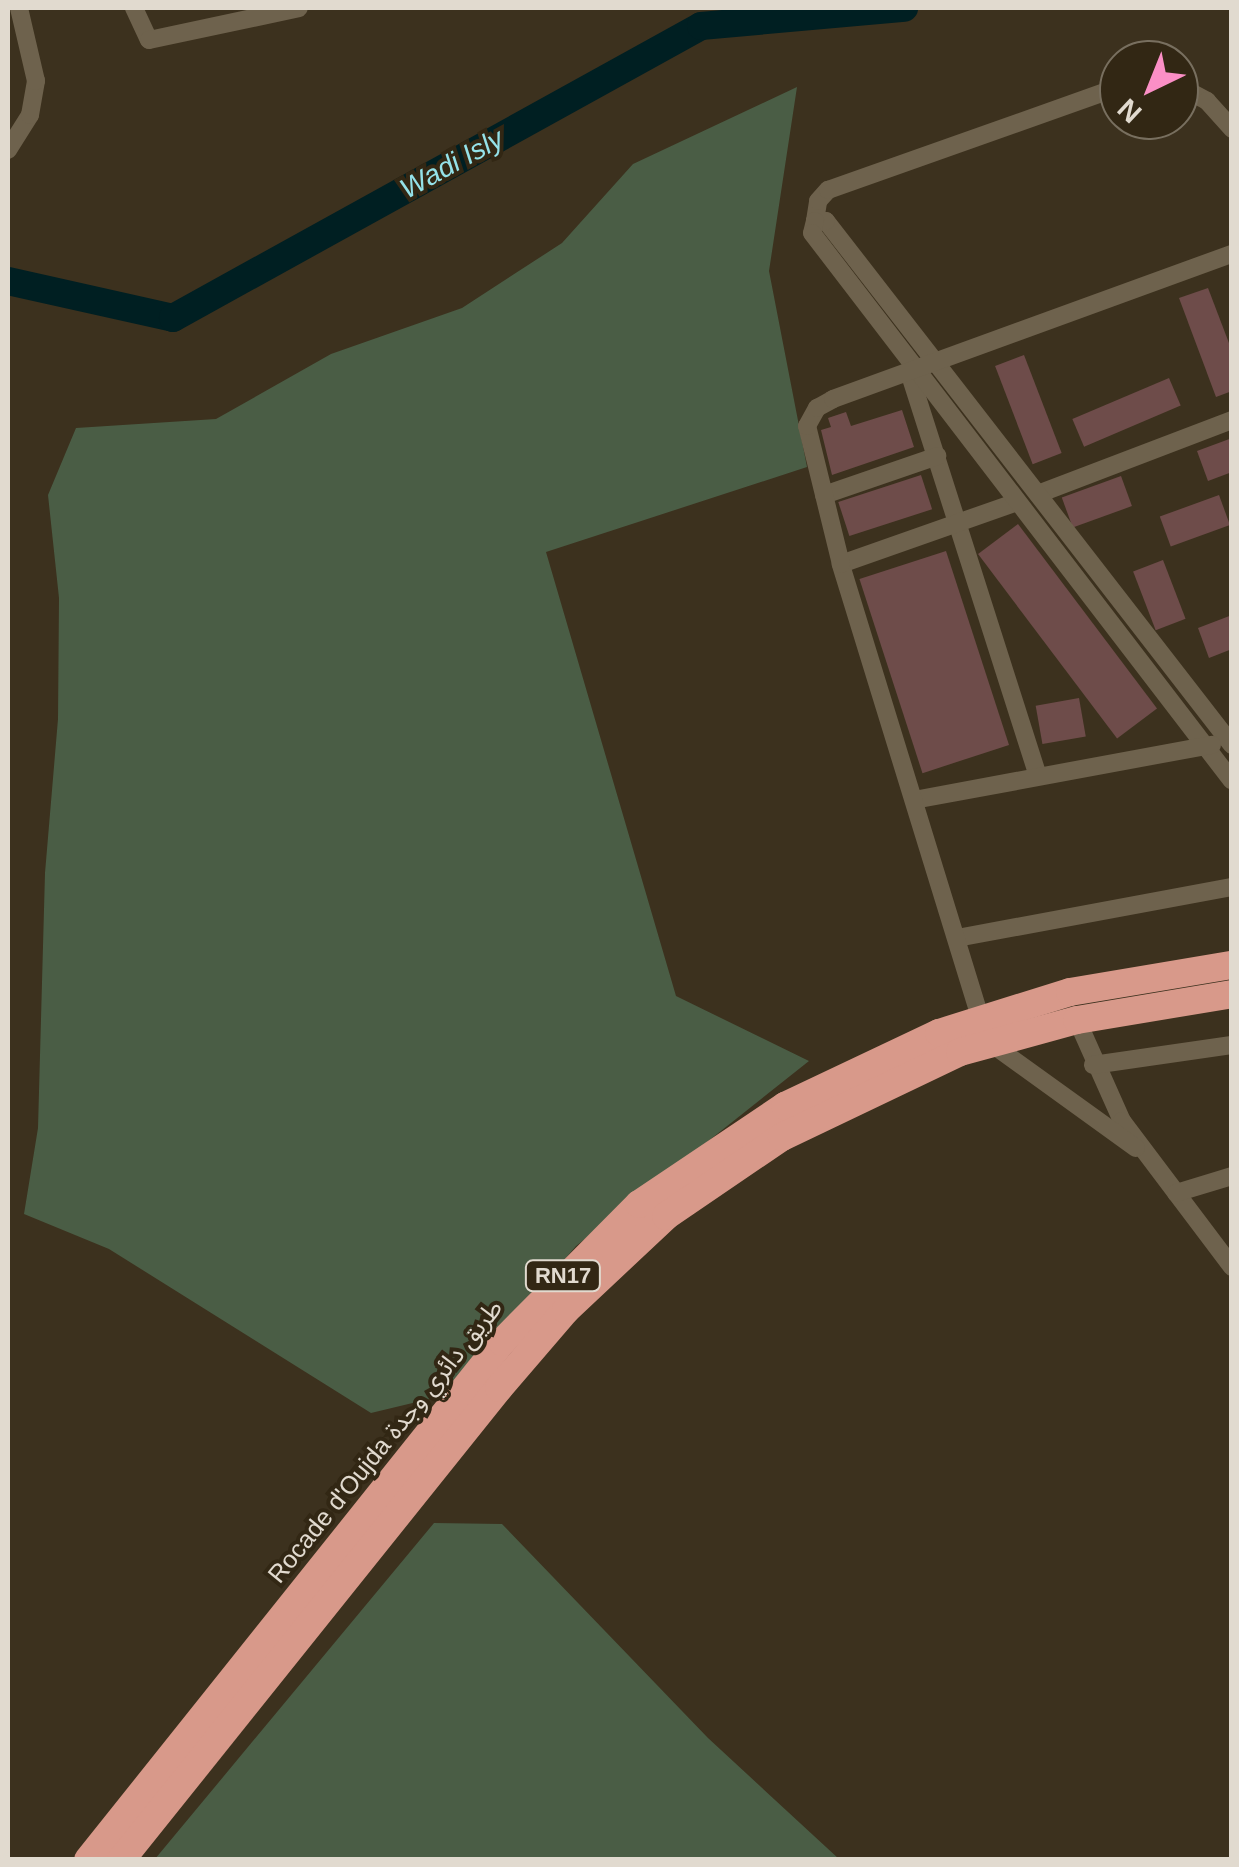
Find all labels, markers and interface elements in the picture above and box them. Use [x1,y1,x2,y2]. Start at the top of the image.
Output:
north arrow [1099,40,1199,140]
text: N [1112,93,1148,129]
water label: Wadi Isly [394,122,510,206]
road number: RN17 [523,1259,603,1293]
street label: Rocade d'Oujda طريق دائري وجدة [261,1293,509,1589]

